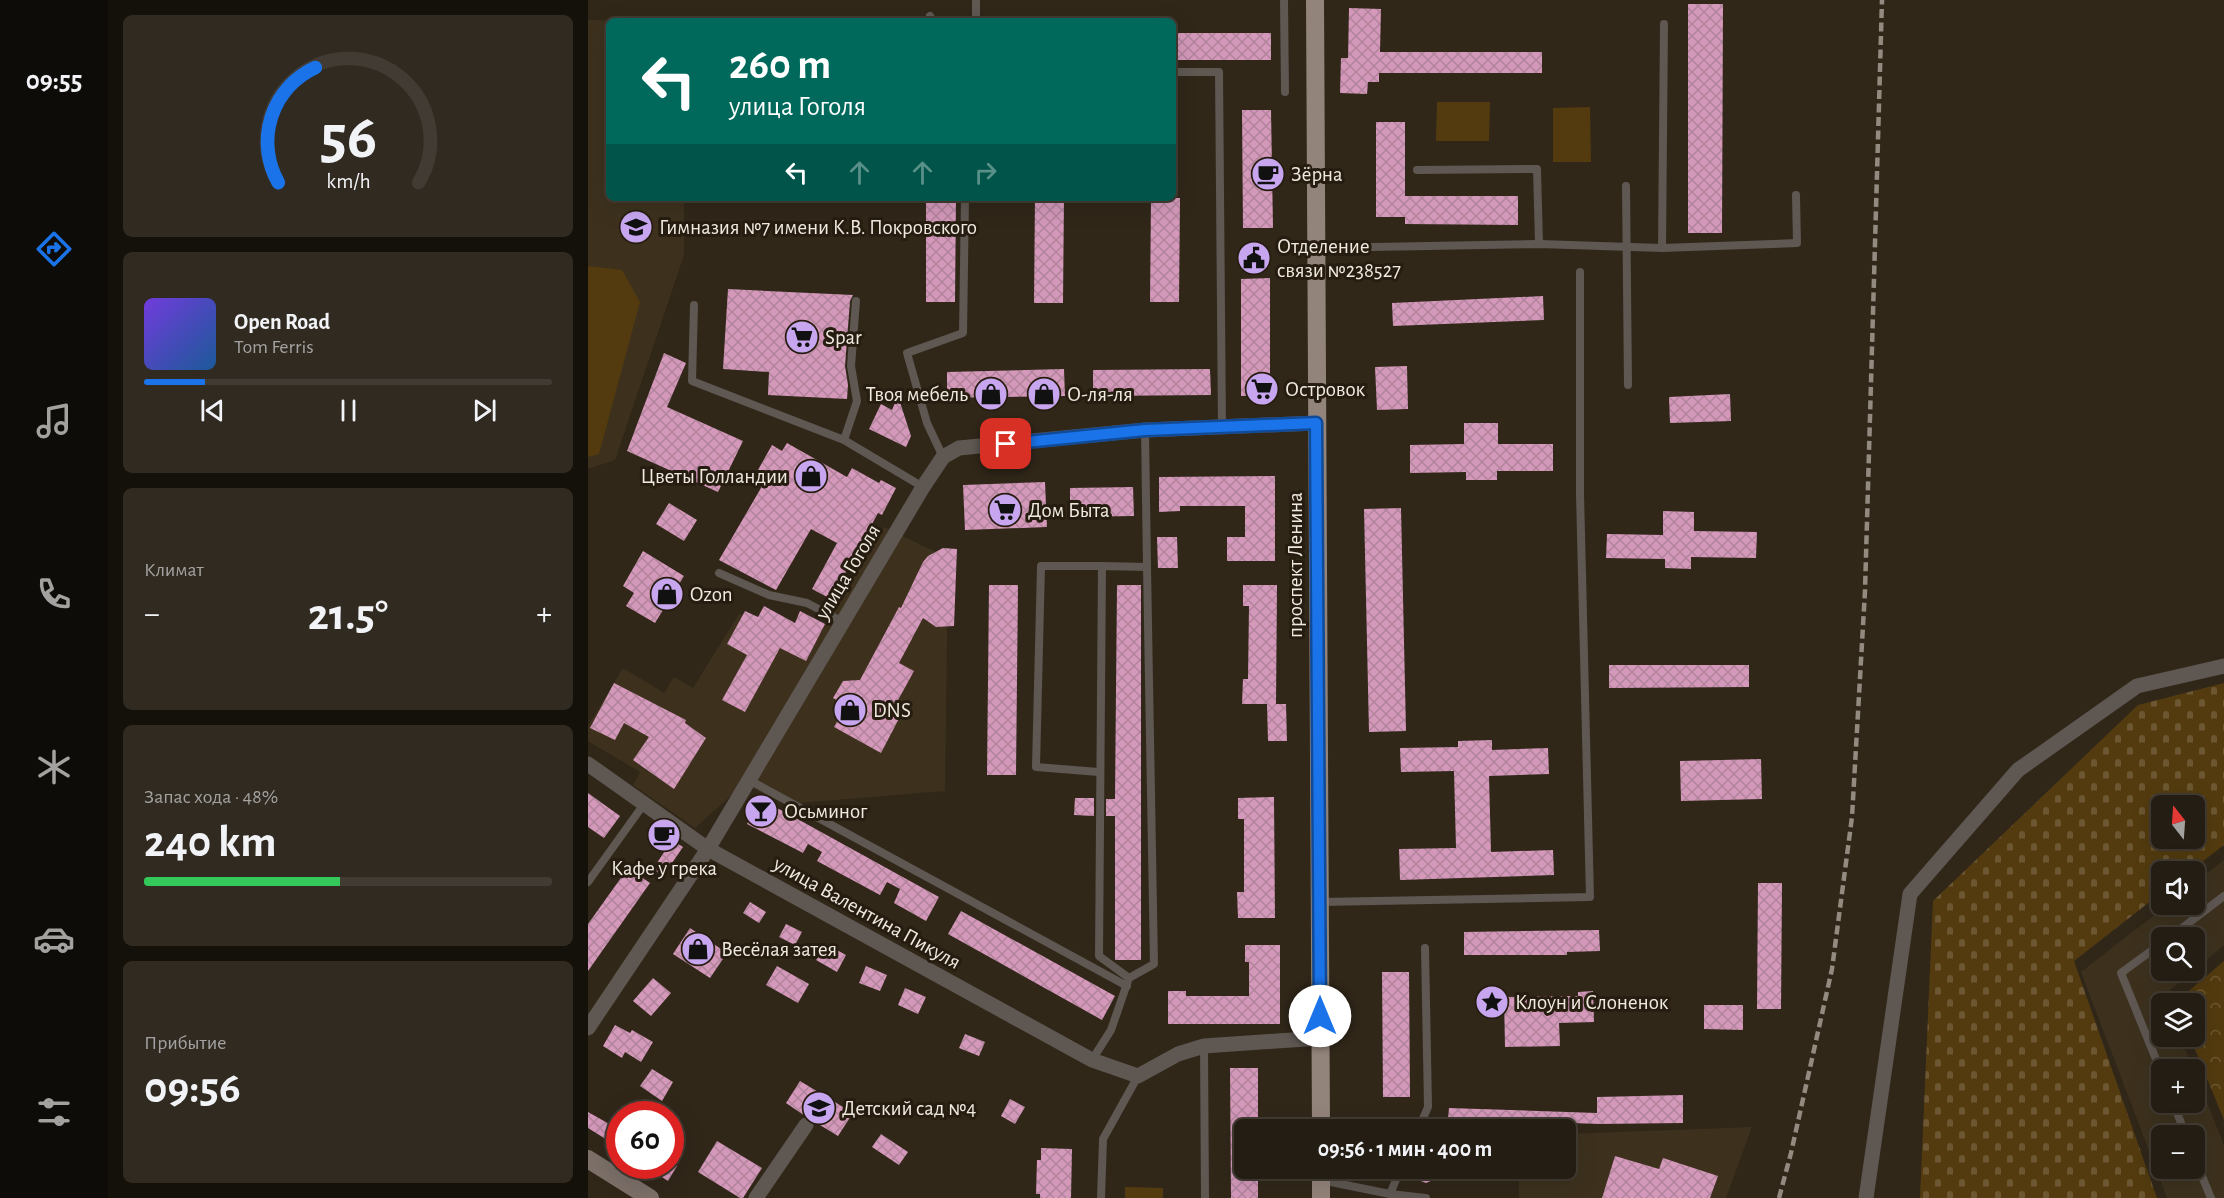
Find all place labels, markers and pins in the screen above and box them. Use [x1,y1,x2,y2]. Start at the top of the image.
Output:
cafe icon: Зёрна [1250,156,1286,192]
place label: Зёрна [1291,164,1343,185]
school or university icon: Гимназия №7 имени К.В. Покровского [618,209,654,245]
place label: Гимназия №7 имени К.В. Покровского [659,217,977,238]
place label: Отделение связи №238527 [1277,236,1401,281]
public building icon: Отделение связи №238527 [1236,240,1272,276]
supermarket icon: Spar [784,319,820,355]
place label: Spar [825,327,862,348]
supermarket icon: Островок [1244,371,1280,407]
shop icon: Твоя мебель [973,376,1009,412]
shop icon: О-ля-ля [1026,376,1062,412]
place label: Островок [1285,379,1366,400]
place label: Твоя мебель [866,384,968,405]
place label: О-ля-ля [1067,384,1133,405]
pin [980,418,1031,469]
shop icon: Цветы Голландии [793,458,829,494]
place label: Цветы Голландии [641,466,788,487]
supermarket icon: Дом Быта [987,492,1023,528]
place label: Дом Быта [1028,500,1110,521]
shop icon: Ozon [649,576,685,612]
place label: Ozon [690,584,733,605]
shop icon: DNS [832,692,868,728]
place label: DNS [873,700,911,721]
bar icon: Осьминог [743,793,779,829]
place label: Осьминог [784,801,868,822]
cafe icon: Кафе у грека [646,817,682,853]
place label: Кафе у грека [611,858,717,879]
shop icon: Весёлая затея [680,931,716,967]
place label: Весёлая затея [721,939,837,960]
place icon: Клоун и Слоненок [1474,984,1510,1020]
place label: Клоун и Слоненок [1515,992,1669,1013]
school or university icon: Детский сад №4 [801,1090,837,1126]
place label: Детский сад №4 [842,1098,976,1119]

